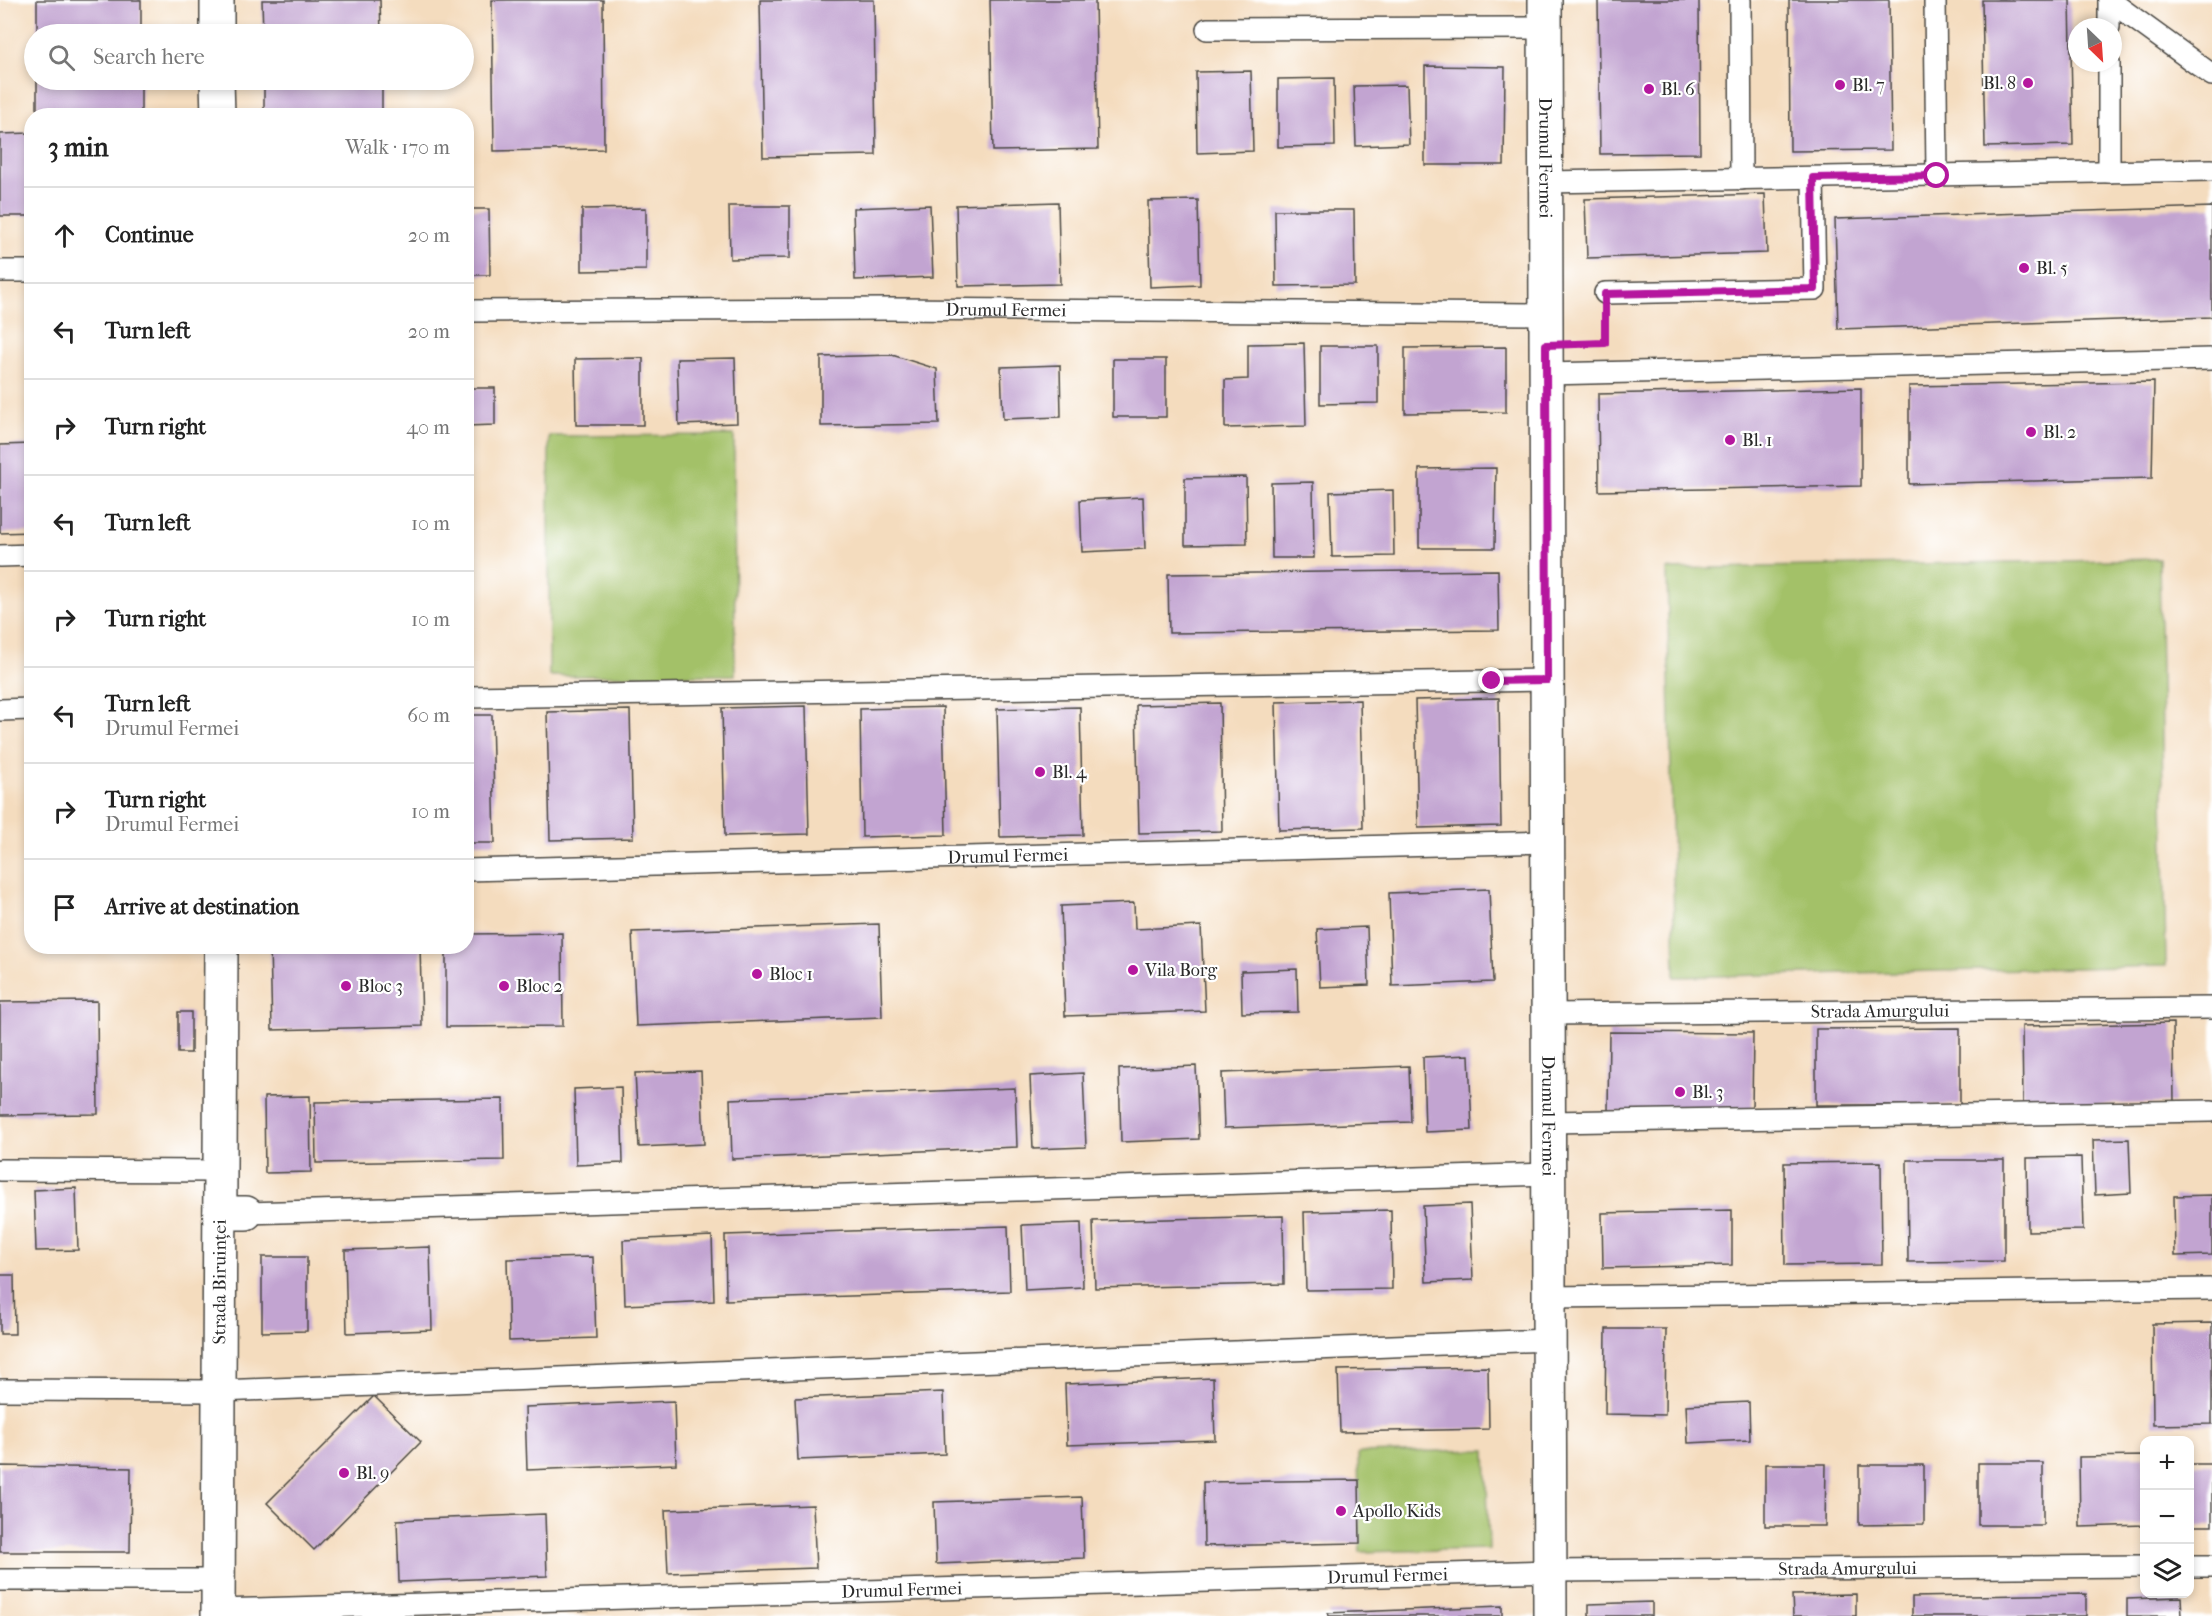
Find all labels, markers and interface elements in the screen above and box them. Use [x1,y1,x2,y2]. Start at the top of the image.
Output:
north arrow [2068,18,2122,72]
search box [24,24,474,90]
icon: search [45,41,78,74]
text: Search here [93,44,205,70]
place label: Bl. 8 [1983,73,2016,94]
place label: Bl. 7 [1852,75,1885,96]
marker: Bl. 8 [2021,76,2035,90]
marker: Bl. 7 [1833,78,1847,92]
place label: Bl. 6 [1661,79,1695,100]
marker: Bl. 6 [1642,82,1656,96]
street label: Drumul Fermei [1534,98,1556,219]
text: 3 min [48,132,109,163]
text: Walk · 170 m [345,136,450,159]
route start [1923,162,1949,188]
icon: ahead [48,219,81,252]
text: Continue [105,222,194,248]
text: 20 m [408,224,450,247]
place label: Bl. 5 [2036,258,2068,279]
marker: Bl. 5 [2017,261,2031,275]
street label: Drumul Fermei [946,299,1067,321]
icon: left [48,315,81,348]
text: Turn left [105,318,191,344]
text: 20 m [408,320,450,343]
icon: right [48,411,81,444]
text: Turn right [105,414,206,440]
text: 40 m [406,416,450,439]
place label: Bl. 2 [2043,422,2076,443]
marker: Bl. 2 [2024,425,2038,439]
place label: Bl. 1 [1742,430,1772,451]
marker: Bl. 1 [1723,433,1737,447]
icon: left [48,507,81,540]
text: Turn left [105,510,191,536]
text: 10 m [411,512,450,535]
icon: right [48,603,81,636]
text: Turn right [105,606,206,632]
text: 10 m [411,608,450,631]
route end [1478,667,1504,693]
text: Turn left [105,691,191,717]
icon: left [48,699,81,732]
text: 60 m [407,704,450,727]
text: Drumul Fermei [105,717,239,740]
place label: Bl. 4 [1052,762,1087,783]
marker: Bl. 4 [1033,765,1047,779]
text: Turn right [105,787,206,813]
icon: right [48,795,81,828]
text: 10 m [411,800,450,823]
text: Drumul Fermei [105,813,239,836]
street label: Drumul Fermei [947,844,1069,869]
icon: arrive [48,891,81,924]
text: Arrive at destination [105,894,299,920]
place label: Vila Borg [1144,960,1217,981]
marker: Vila Borg [1126,963,1140,977]
place label: Bloc 1 [769,964,813,985]
marker: Bloc 1 [750,967,764,981]
place label: Bloc 3 [358,976,403,997]
place label: Bloc 2 [516,976,563,997]
marker: Bloc 3 [339,979,353,993]
marker: Bloc 2 [497,979,511,993]
street label: Strada Amurgului [1811,1000,1950,1023]
street label: Drumul Fermei [1537,1056,1559,1177]
place label: Bl. 3 [1692,1082,1723,1103]
marker: Bl. 3 [1673,1085,1687,1099]
street label: Strada Biruinței [209,1219,231,1345]
map controls [2140,1436,2194,1598]
button: + [2140,1436,2194,1490]
place label: Bl. 9 [356,1463,389,1484]
marker: Bl. 9 [337,1466,351,1480]
button: − [2140,1490,2194,1544]
place label: Apollo Kids [1352,1501,1441,1522]
marker: Apollo Kids [1334,1504,1348,1518]
button: layers [2140,1544,2194,1598]
street label: Strada Amurgului [1778,1558,1917,1580]
street label: Drumul Fermei [1327,1564,1449,1589]
street label: Drumul Fermei [841,1578,963,1603]

